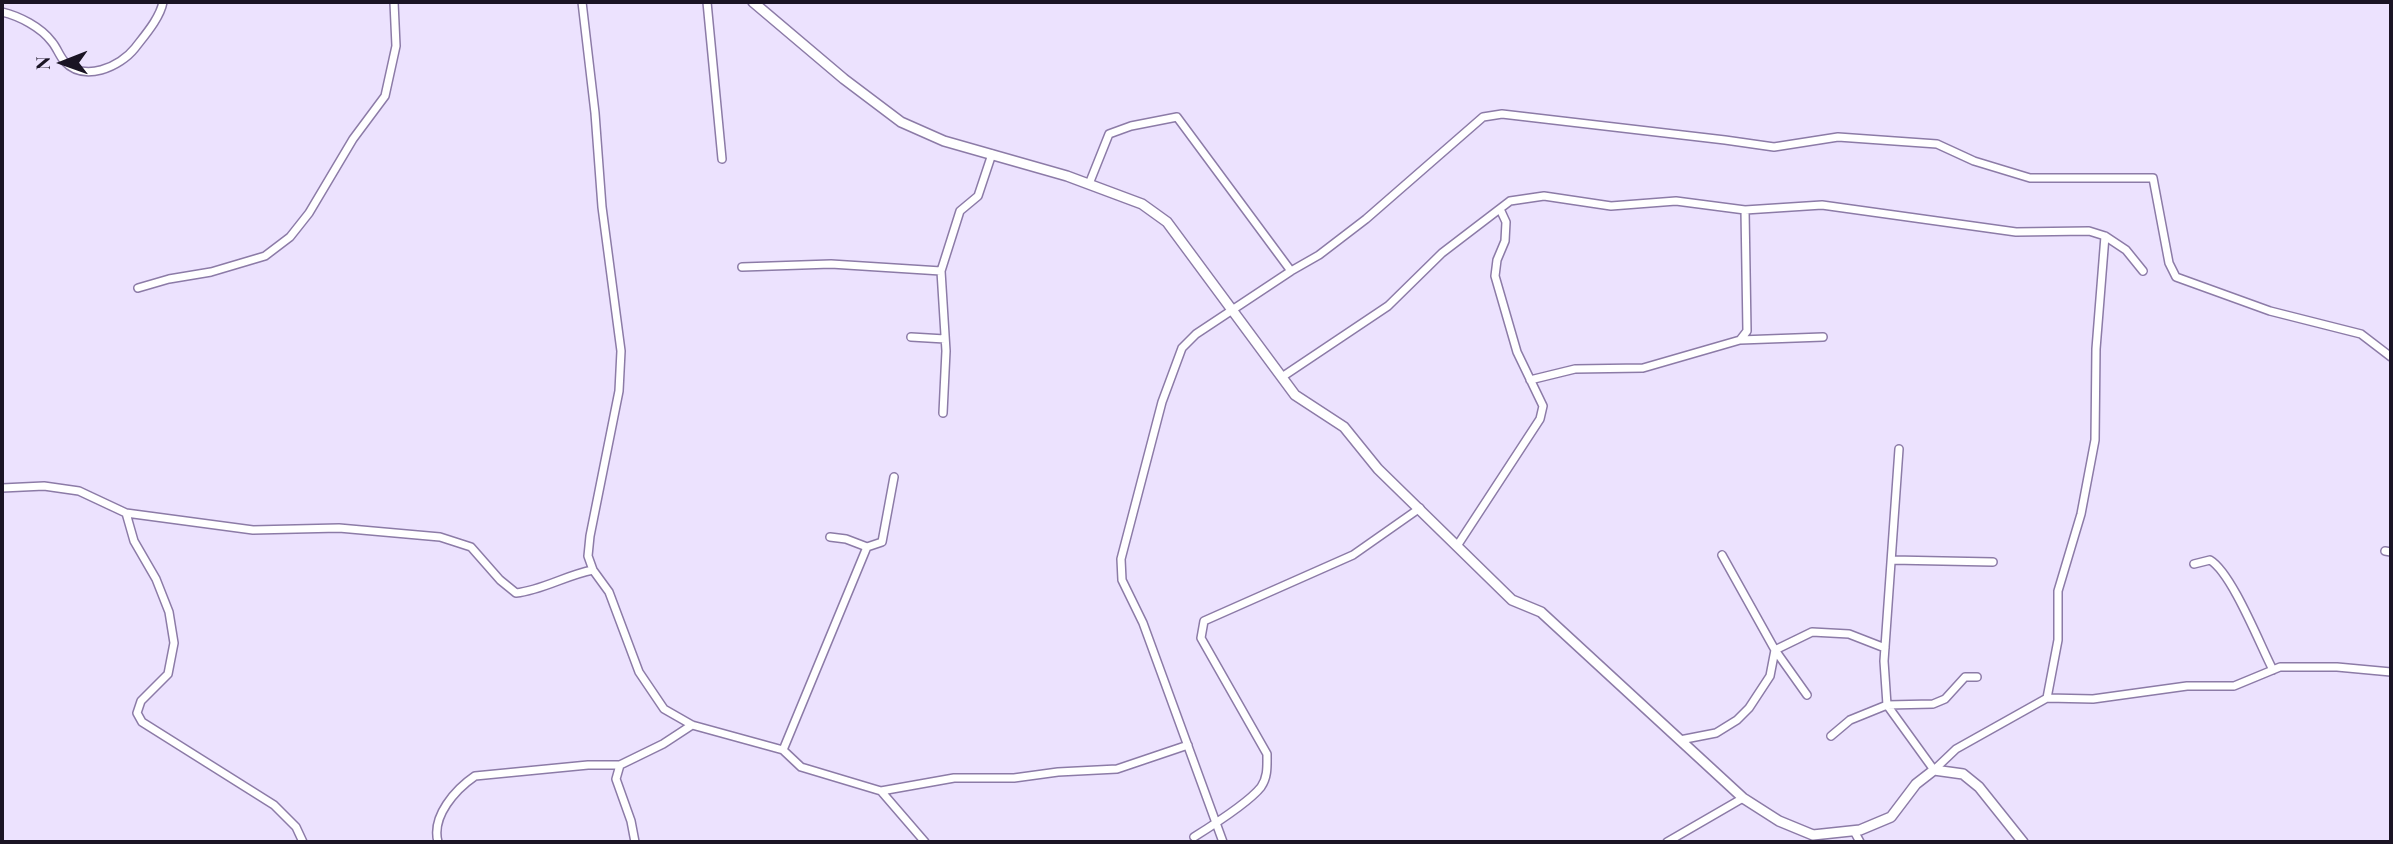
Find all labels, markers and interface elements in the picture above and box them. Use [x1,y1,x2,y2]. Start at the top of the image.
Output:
north arrow [28,28,98,98]
text: N [29,56,55,70]

